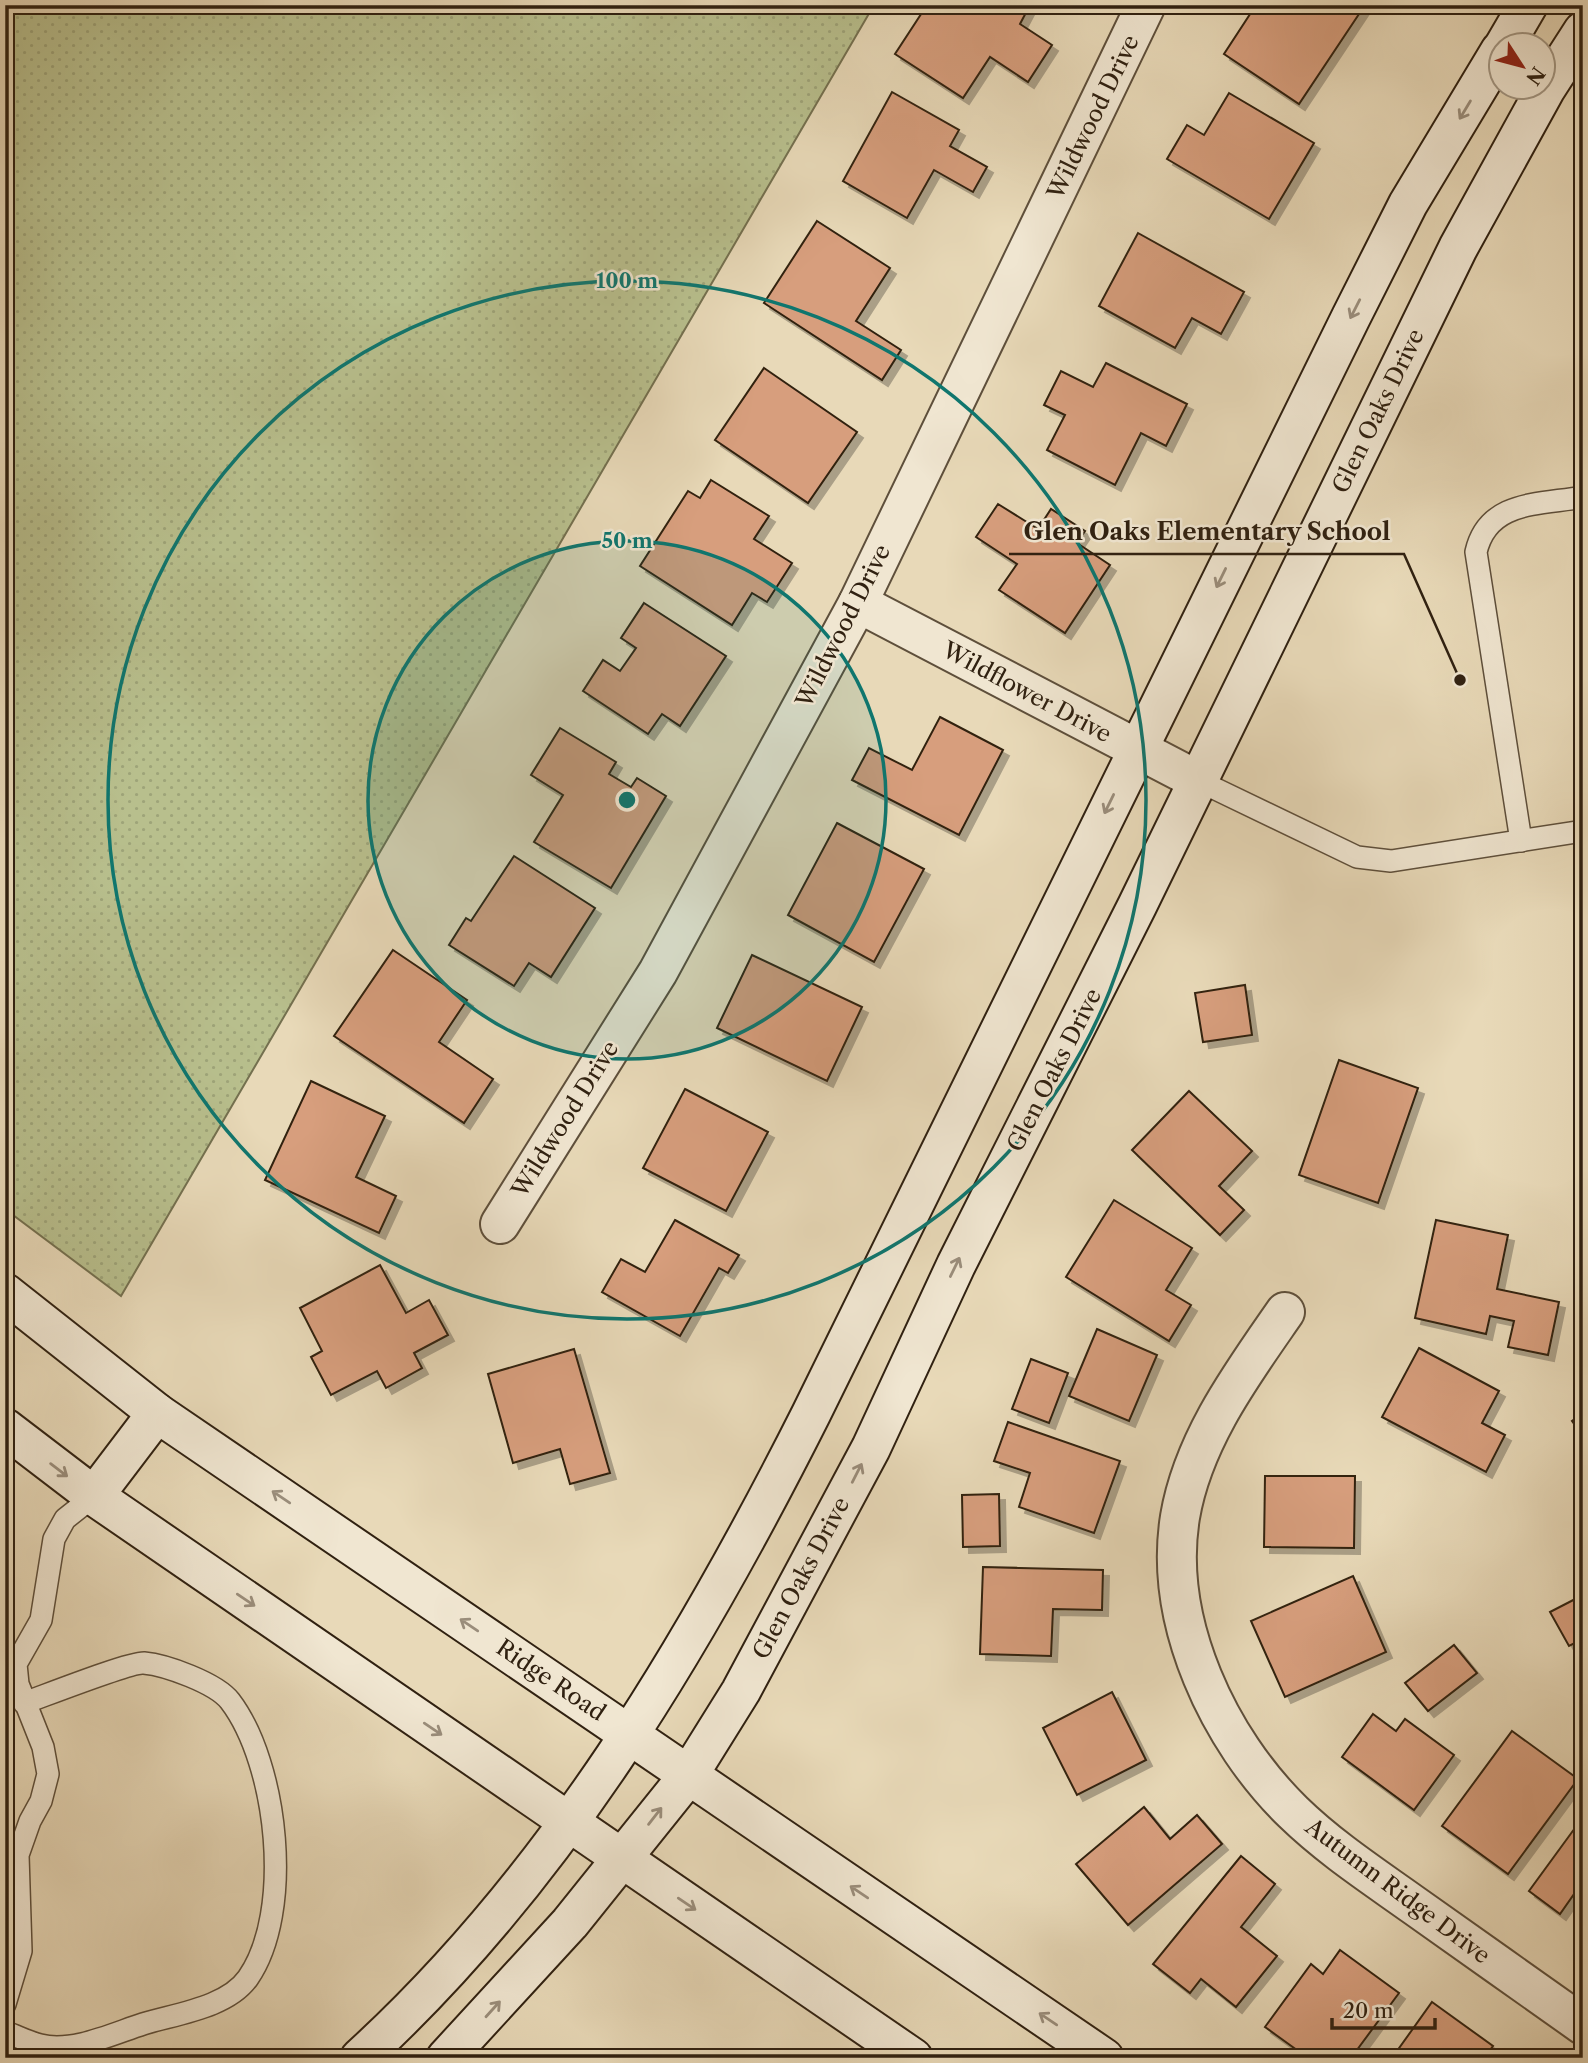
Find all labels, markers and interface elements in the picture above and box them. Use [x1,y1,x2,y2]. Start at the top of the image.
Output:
street label: Wildwood Drive [1041,30,1145,205]
north arrow [1486,32,1556,102]
text: N [1521,62,1550,89]
one-way arrow [1458,99,1472,119]
text: 100 m [596,268,658,293]
one-way arrow [1348,298,1361,319]
street label: Glen Oaks Drive [1326,324,1430,498]
callout: Glen Oaks Elementary School [1009,509,1404,554]
text: Glen Oaks Elementary School [1023,517,1391,546]
text: 50 m [601,528,653,553]
street label: Wildwood Drive [789,540,896,713]
one-way arrow [1213,567,1227,588]
street label: Wildflower Drive [937,635,1116,748]
centre of rings [615,788,639,812]
one-way arrow [1102,793,1116,814]
street label: Glen Oaks Drive [1001,984,1107,1156]
street label: Wildwood Drive [505,1036,624,1203]
one-way arrow [948,1257,962,1278]
one-way arrow [50,1462,68,1477]
one-way arrow [851,1463,865,1484]
one-way arrow [272,1490,291,1504]
street label: Glen Oaks Drive [747,1492,855,1664]
one-way arrow [236,1593,255,1607]
one-way arrow [460,1618,480,1632]
street label: Ridge Road [491,1633,611,1727]
one-way arrow [423,1722,443,1736]
one-way arrow [648,1808,663,1826]
street label: Autumn Ridge Drive [1299,1812,1496,1970]
one-way arrow [850,1885,869,1899]
one-way arrow [677,1897,696,1911]
scale bar [1332,1986,1436,2030]
text: 20 m [1343,1998,1394,2023]
one-way arrow [485,2001,502,2018]
one-way arrow [1038,2012,1058,2026]

